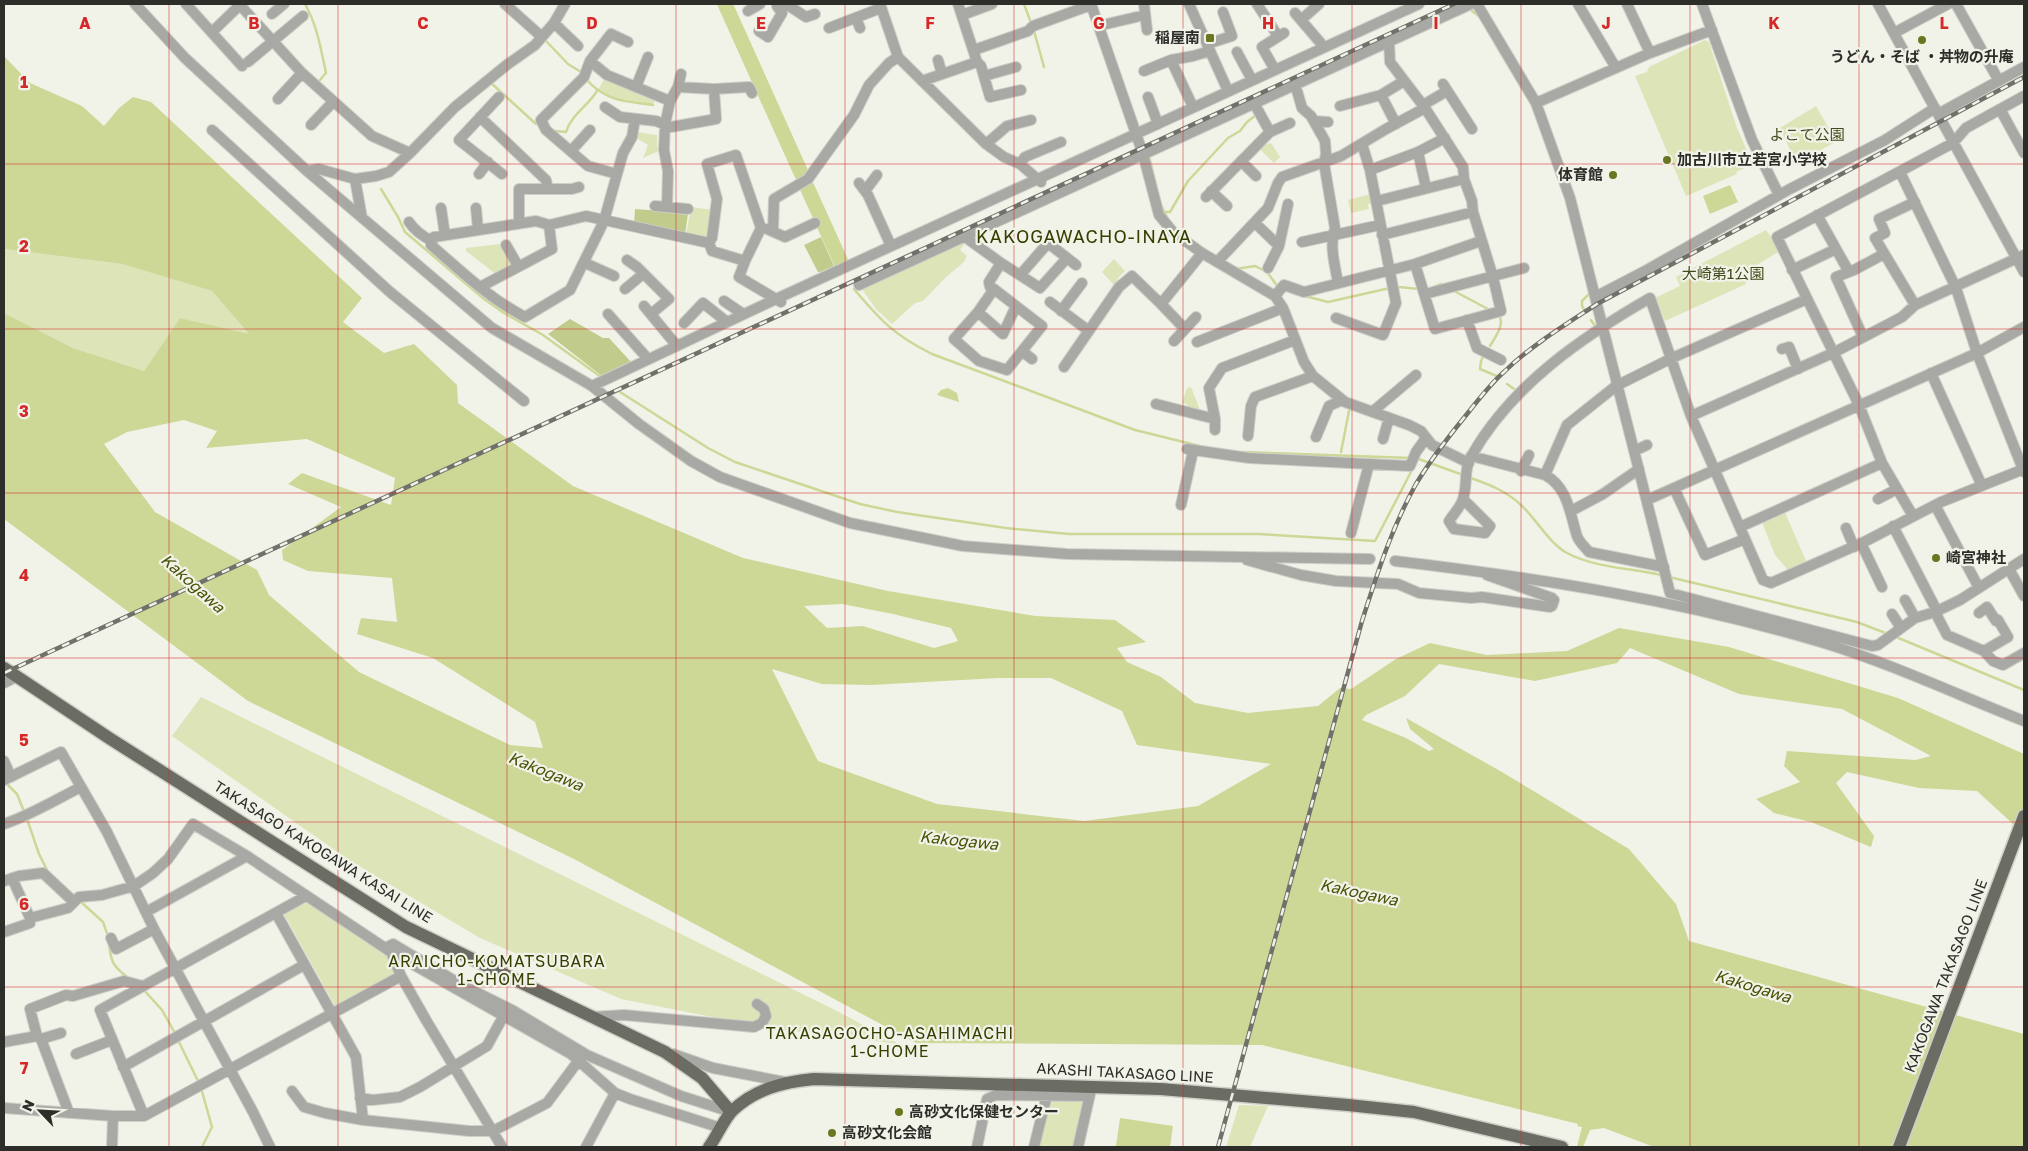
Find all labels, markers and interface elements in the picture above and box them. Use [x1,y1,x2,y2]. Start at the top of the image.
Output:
text: A [79,13,91,33]
text: B [248,13,260,33]
text: C [417,13,429,33]
text: D [586,13,598,33]
text: E [756,13,766,33]
text: F [925,13,935,33]
text: G [1093,13,1105,33]
text: H [1262,13,1274,33]
text: I [1433,13,1439,33]
text: J [1601,13,1611,33]
text: K [1768,13,1780,33]
text: L [1939,13,1949,33]
place label: 稲屋南 [1155,28,1200,46]
marker: 稲屋南 [1204,32,1216,44]
marker: うどん・そば ・丼物の升庵 [1916,34,1928,46]
place label: うどん・そば ・丼物の升庵 [1830,47,2014,65]
text: 1 [20,72,28,92]
park label: よこて公園 [1769,125,1845,143]
place label: 加古川市立若宮小学校 [1677,150,1827,168]
marker: 加古川市立若宮小学校 [1661,154,1673,166]
place label: 体育館 [1558,165,1603,183]
marker: 体育館 [1607,169,1619,181]
district label: KAKOGAWACHO-INAYA [976,225,1192,247]
text: 2 [19,236,29,256]
park label: 大崎第1公園 [1682,264,1764,282]
text: 3 [19,401,29,421]
place label: 崎宮神社 [1946,548,2006,566]
water label: Kakogawa [157,549,230,617]
marker: 崎宮神社 [1930,552,1942,564]
text: 4 [19,565,29,585]
text: 5 [19,730,29,750]
water label: Kakogawa [506,747,587,795]
street label: TAKASAGO KAKOGAWA KASAI LINE [211,776,436,926]
water label: Kakogawa [919,826,1000,854]
water label: Kakogawa [1318,874,1400,910]
street label: KAKOGAWA TAKASAGO LINE [1900,876,1990,1075]
text: 6 [19,894,29,914]
district label: ARAICHO-KOMATSUBARA 1-CHOME [388,951,606,989]
water label: Kakogawa [1712,965,1794,1007]
district label: TAKASAGOCHO-ASAHIMACHI 1-CHOME [766,1023,1014,1061]
text: 7 [20,1058,29,1078]
street label: AKASHI TAKASAGO LINE [1036,1058,1214,1086]
north arrow [15,1086,65,1136]
text: N [18,1097,38,1114]
place label: 高砂文化保健センター [909,1102,1059,1120]
marker: 高砂文化保健センター [893,1106,905,1118]
place label: 高砂文化会館 [842,1123,932,1141]
marker: 高砂文化会館 [826,1127,838,1139]

